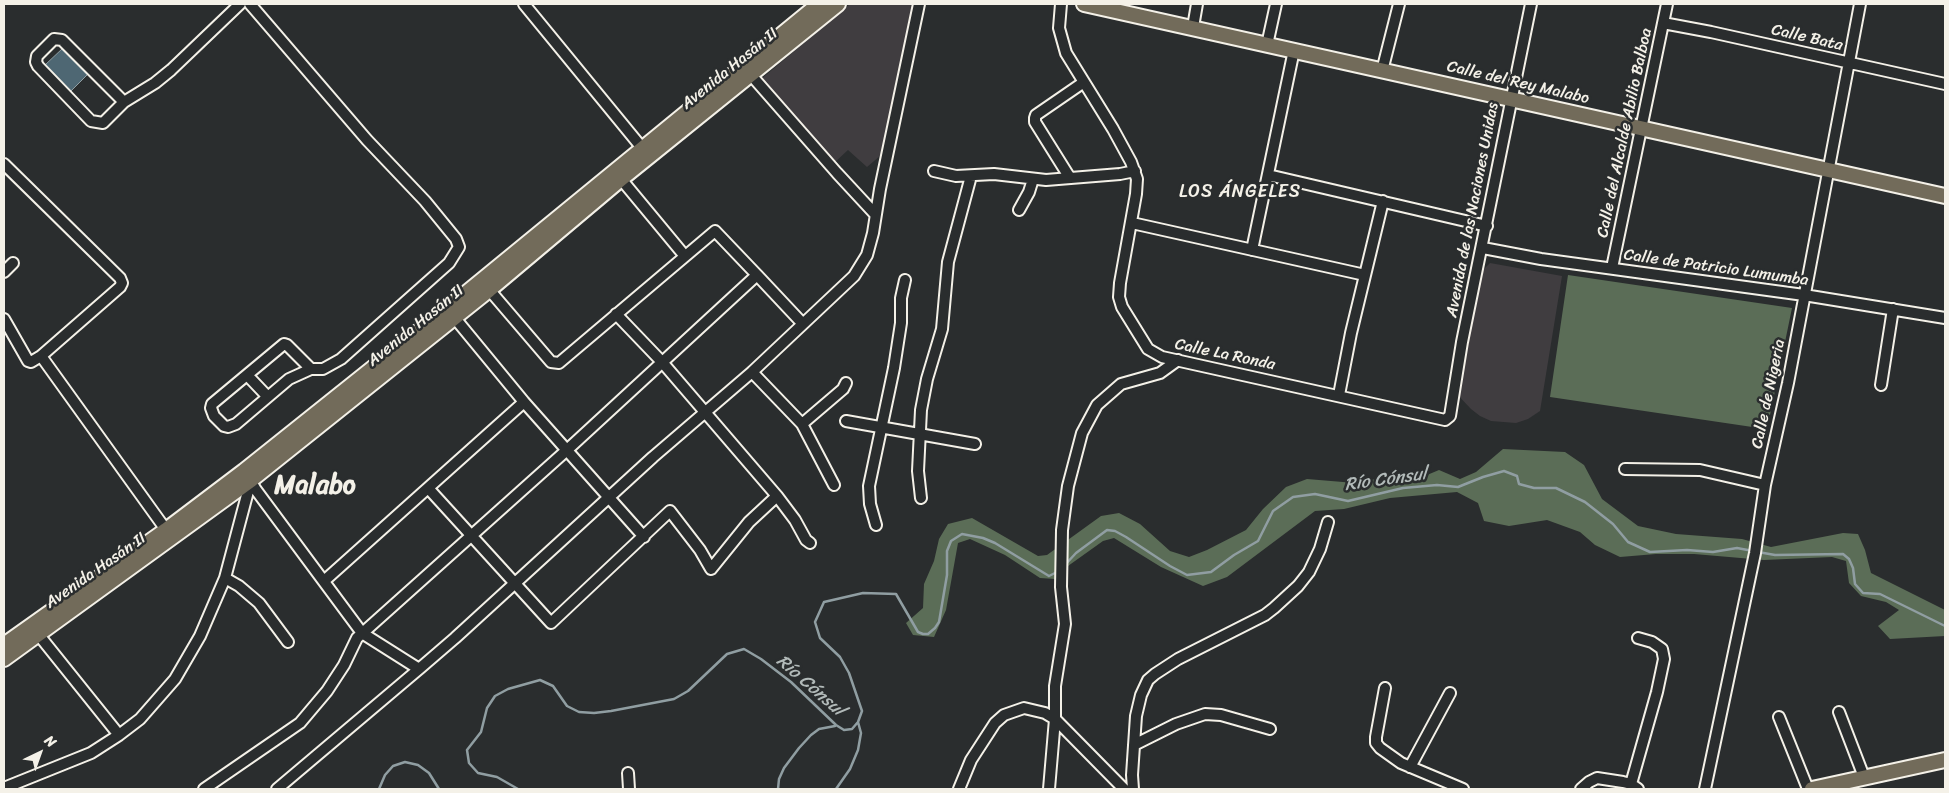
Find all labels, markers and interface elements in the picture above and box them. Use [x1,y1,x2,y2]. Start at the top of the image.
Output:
street label: Calle Bata [1769,20,1845,56]
street label: Avenida Hasán II [678,24,782,114]
street label: Calle del Alcalde Abilio Balboa [1593,27,1657,239]
street label: Calle del Rey Malabo [1445,57,1591,109]
street label: Avenida de las Naciones Unidas [1443,101,1503,319]
district label: LOS ÁNGELES [1178,181,1302,203]
street label: Calle de Patricio Lumumba [1622,246,1810,290]
street label: Avenida Hasán II [364,281,468,371]
street label: Calle La Ronda [1173,335,1277,375]
street label: Calle de Nigeria [1748,338,1790,450]
water label: Río Cónsul [1343,464,1429,496]
district label: Malabo [274,470,356,502]
street label: Avenida Hasán II [42,529,150,613]
water label: Río Cónsul [772,651,848,721]
north arrow [15,728,65,778]
text: N [38,729,62,754]

